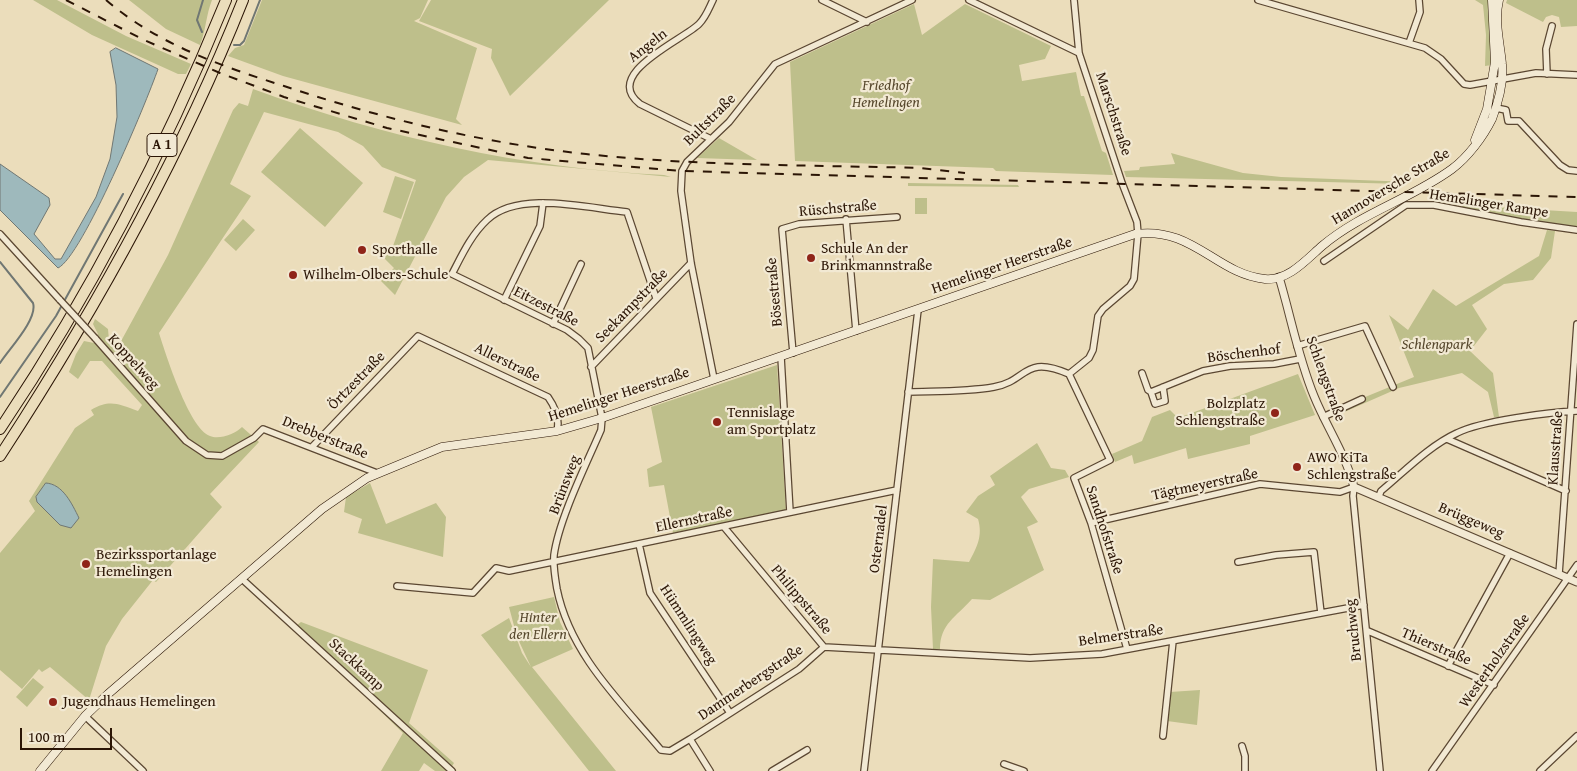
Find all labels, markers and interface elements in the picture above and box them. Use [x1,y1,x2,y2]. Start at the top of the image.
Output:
street label: Angeln [625,25,671,67]
street label: Marschstraße [1091,70,1135,158]
park label: Friedhof Hemelingen [852,77,920,112]
street label: Bultstraße [680,90,740,150]
road number: A 1 [147,134,177,156]
street label: Hannoversche Straße [1329,145,1453,229]
street label: Hemelinger Rampe [1428,186,1550,222]
street label: Rüschstraße [798,197,878,221]
street label: Hemelinger Heerstraße [929,233,1075,299]
place label: Schule An der Brinkmannstraße [821,240,932,275]
place label: Sporthalle [372,241,438,259]
marker: Sporthalle [356,244,368,256]
marker: Schule An der Brinkmannstraße [805,252,817,264]
street label: Bösestraße [763,257,787,327]
street label: Seekampstraße [592,265,672,347]
place label: Wilhelm-Olbers-Schule [303,266,448,284]
marker: Wilhelm-Olbers-Schule [287,269,299,281]
street label: Eitzestraße [510,283,582,331]
street label: Koppelweg [103,330,163,394]
street label: Schlengstraße [1301,334,1349,424]
park label: Schlengpark [1402,336,1472,354]
street label: Allerstraße [471,339,543,387]
street label: Böschenhof [1207,341,1281,367]
street label: Örtzestraße [325,348,389,414]
street label: Hemelinger Heerstraße [546,364,692,426]
place label: Bolzplatz Schlengstraße [1175,395,1265,430]
place label: Tennislage am Sportplatz [727,404,815,439]
marker: Bolzplatz Schlengstraße [1269,407,1281,419]
street label: Klausstraße [1544,410,1568,486]
street label: Drebberstraße [279,413,371,463]
marker: Tennislage am Sportplatz [711,416,723,428]
place label: AWO KiTa Schlengstraße [1307,449,1397,484]
street label: Brünsweg [545,453,585,517]
marker: AWO KiTa Schlengstraße [1291,461,1303,473]
street label: Tägtmeyerstraße [1150,465,1260,505]
street label: Sandhofstraße [1081,483,1127,577]
street label: Brüggeweg [1435,499,1507,543]
street label: Ellernstraße [654,503,734,537]
street label: Osternadel [866,504,892,574]
place label: Bezirkssportanlage Hemelingen [96,546,217,581]
marker: Bezirkssportanlage Hemelingen [80,558,92,570]
street label: Philippstraße [767,561,835,639]
street label: Hümmlingweg [655,582,721,668]
street label: Bruchweg [1342,598,1366,662]
park label: Hinter den Ellern [509,609,567,644]
street label: Westerholzstraße [1456,610,1534,712]
street label: Belmerstraße [1077,621,1165,651]
street label: Thierstraße [1398,624,1474,670]
street label: Stackkamp [325,635,387,695]
street label: Dammerbergstraße [695,641,807,725]
place label: Jugendhaus Hemelingen [63,693,216,711]
marker: Jugendhaus Hemelingen [47,696,59,708]
scale bar [22,718,115,750]
text: 100 m [28,726,65,747]

